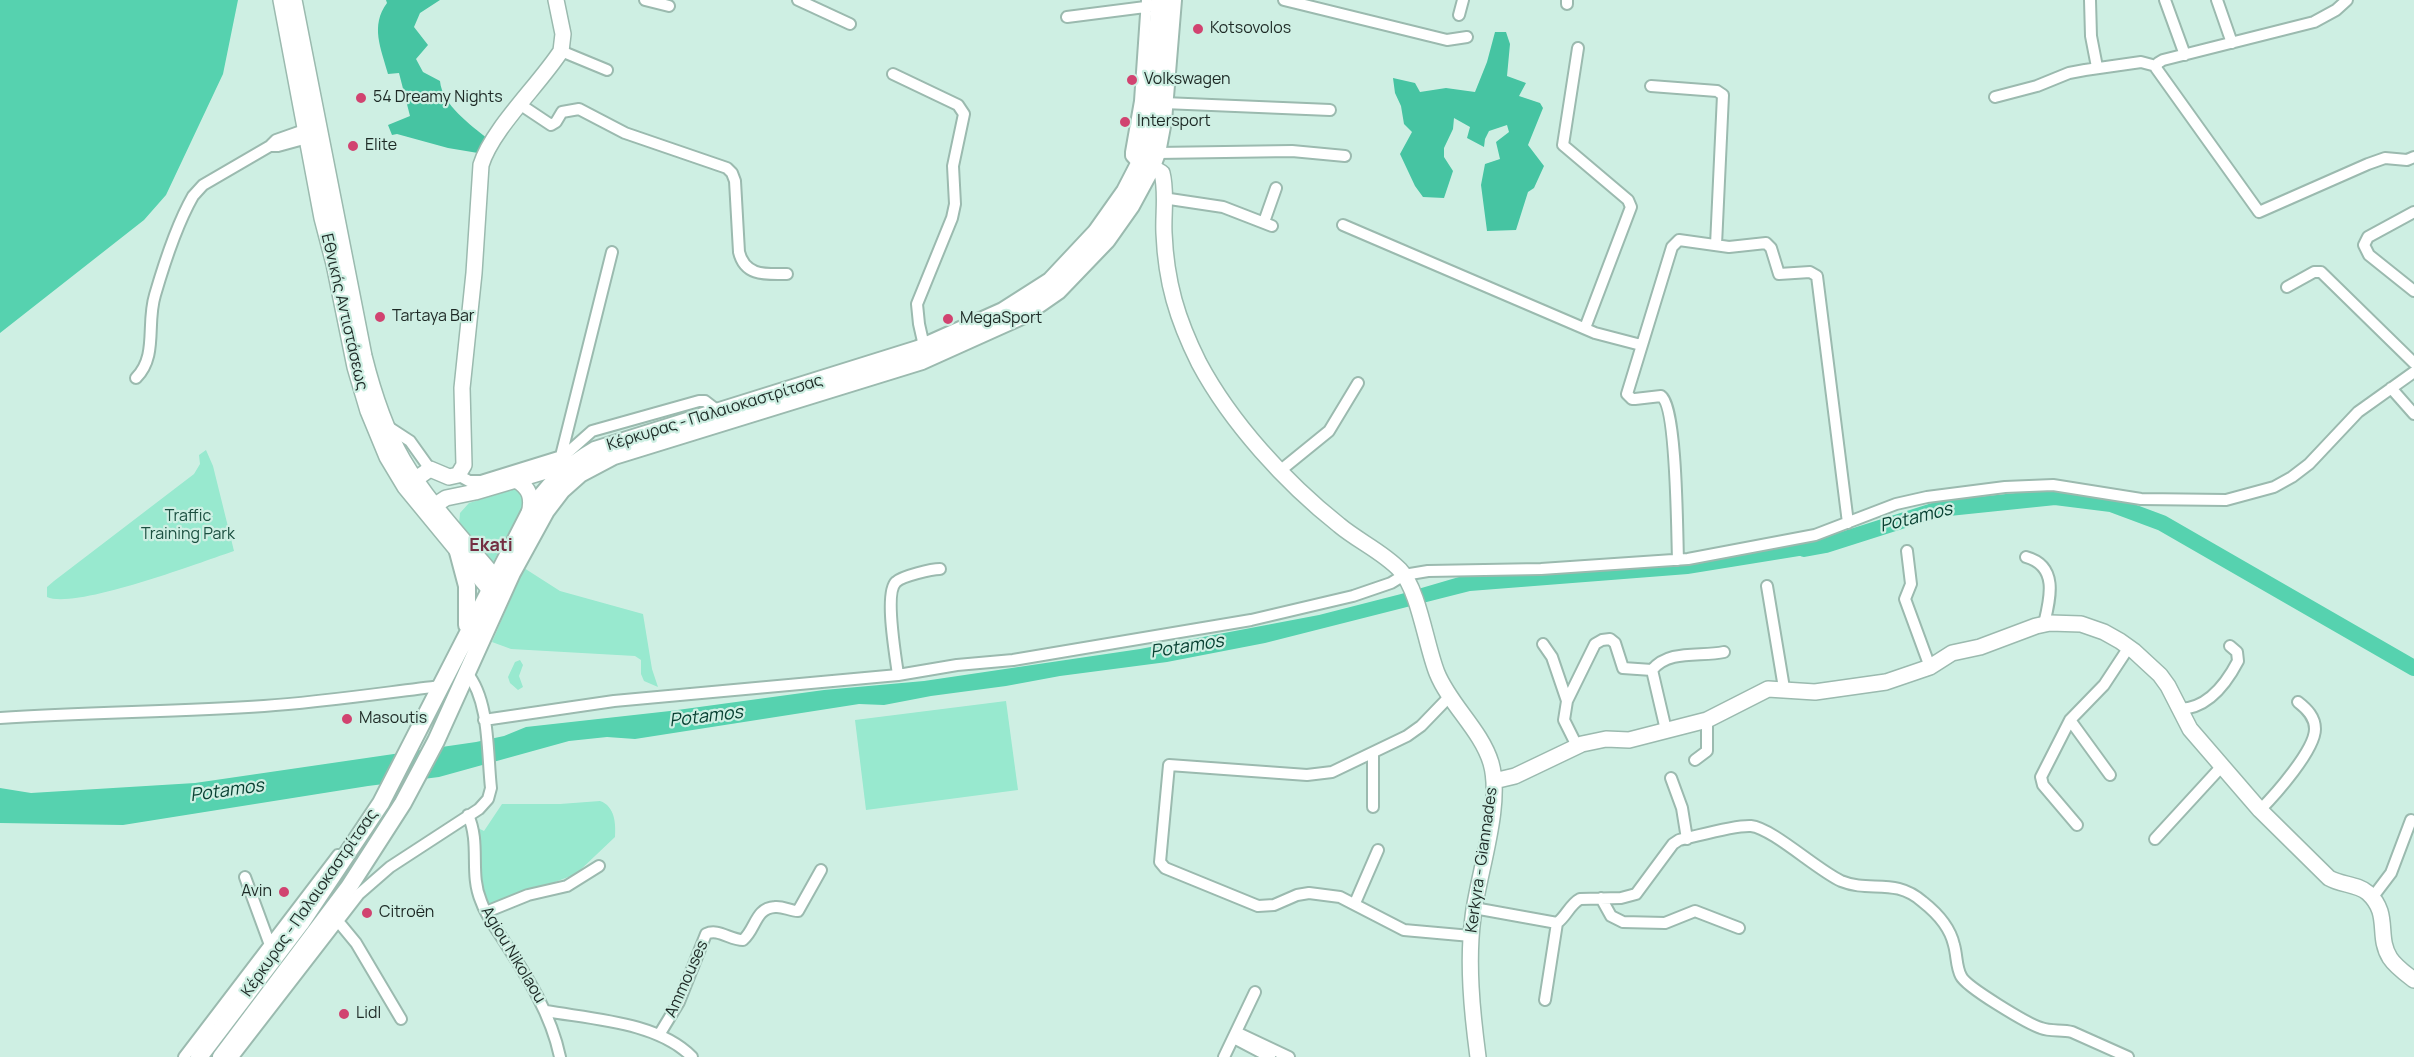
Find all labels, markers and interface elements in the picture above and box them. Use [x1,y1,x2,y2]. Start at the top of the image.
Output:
place label: Kotsovolos [1210,19,1291,39]
marker: Kotsovolos [1191,22,1205,36]
place label: Volkswagen [1144,70,1231,90]
marker: Volkswagen [1125,73,1139,87]
place label: 54 Dreamy Nights [373,88,503,108]
marker: 54 Dreamy Nights [354,91,368,105]
place label: Intersport [1137,112,1211,132]
marker: Intersport [1118,115,1132,129]
place label: Elite [365,136,397,156]
marker: Elite [346,139,360,153]
street label: Εθνικής Αντιστάσεως [317,232,371,392]
place label: Tartaya Bar [392,307,475,327]
place label: MegaSport [960,309,1042,329]
marker: Tartaya Bar [373,310,387,324]
marker: MegaSport [941,312,955,326]
street label: Κέρκυρας - Παλαιοκαστρίτσας [605,371,825,455]
water label: Potamos [1878,499,1954,537]
park label: Traffic Training Park [141,507,235,545]
district label: Ekati [469,535,513,557]
water label: Potamos [1149,631,1225,663]
water label: Potamos [668,702,744,732]
place label: Masoutis [359,709,427,729]
marker: Masoutis [340,712,354,726]
water label: Potamos [189,775,265,807]
street label: Kerkyra - Giannades [1462,786,1502,934]
street label: Κέρκυρας - Παλαιοκαστρίτσας [238,805,382,1001]
place label: Avin [241,882,272,902]
marker: Avin [277,885,291,899]
place label: Citroën [379,903,434,923]
street label: Agiou Nikolaou [477,903,549,1007]
marker: Citroën [360,906,374,920]
street label: Ammouses [661,937,713,1021]
place label: Lidl [356,1004,381,1024]
marker: Lidl [337,1007,351,1021]

